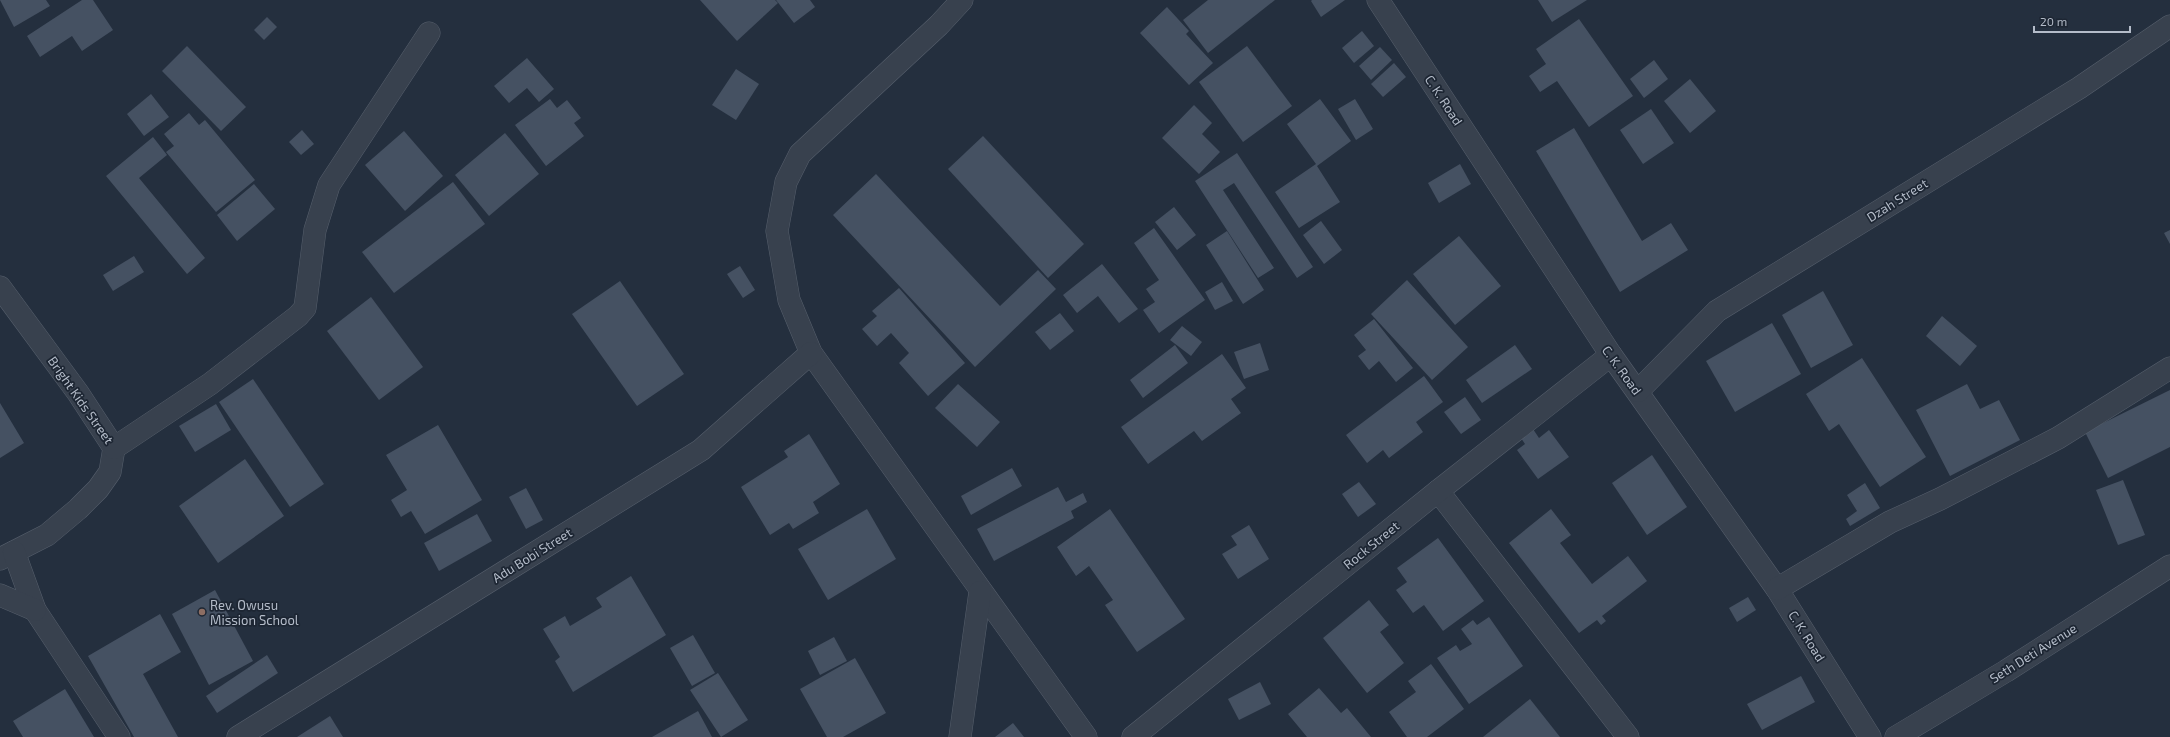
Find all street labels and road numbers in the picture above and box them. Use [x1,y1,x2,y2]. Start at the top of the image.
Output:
street label: C. K. Road [1422,72,1466,128]
street label: Dzah Street [1864,175,1931,225]
street label: C. K. Road [1599,342,1645,398]
street label: Bright Kids Street [45,353,117,447]
street label: Rock Street [1340,518,1402,572]
street label: Adu Bobi Street [489,524,575,586]
street label: C. K. Road [1785,608,1829,664]
street label: Seth Deti Avenue [1987,620,2079,686]

